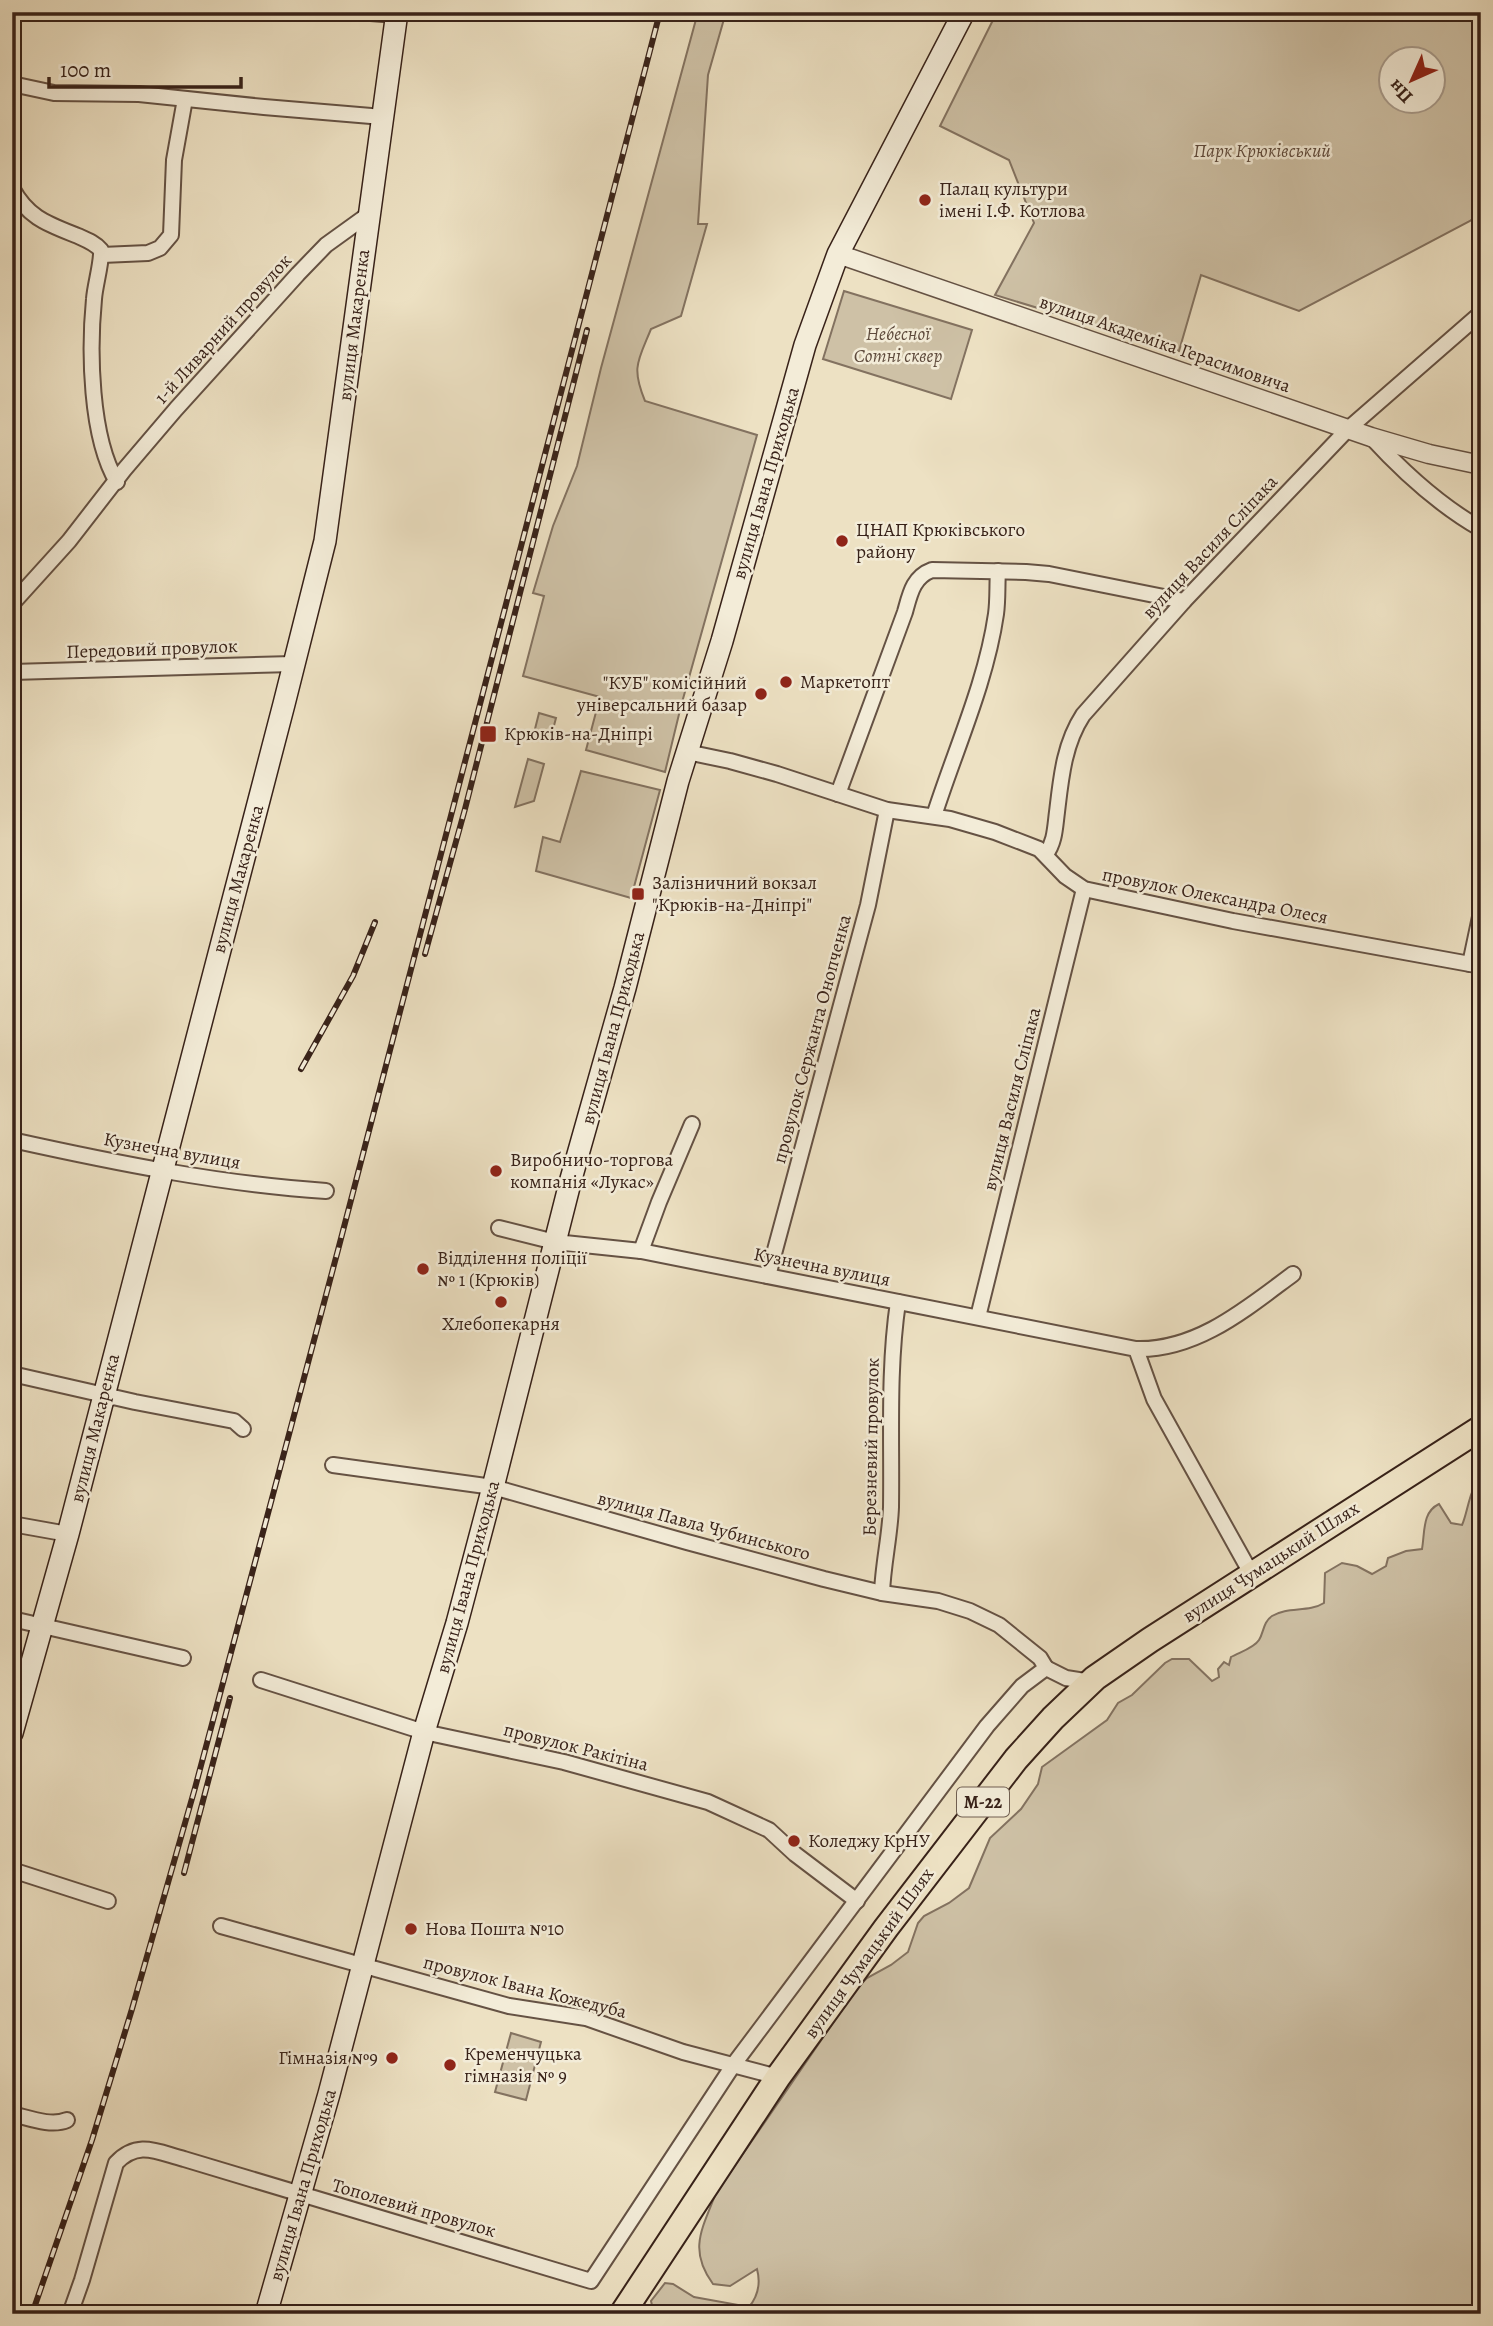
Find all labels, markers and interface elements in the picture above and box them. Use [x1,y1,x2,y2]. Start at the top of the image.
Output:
scale bar [49,46,242,90]
north arrow [1378,46,1448,116]
text: 100 m [60,56,111,84]
text: Пн [1383,73,1419,109]
park label: Парк Крюківський [1193,138,1331,164]
place label: Палац культури імені І.Ф. Котлова [939,176,1086,224]
marker: Палац культури імені І.Ф. Котлова [917,192,933,208]
street label: вулиця Макаренка [332,247,376,402]
street label: 1-й Ливарний провулок [149,248,298,410]
street label: вулиця Академіка Герасимовича [1036,289,1294,399]
park label: Небесної Сотні сквер [854,321,942,369]
street label: вулиця Івана Приходька [726,384,806,582]
street label: вулиця Василя Сліпака [1136,469,1284,625]
place label: ЦНАП Крюківського району [856,517,1025,565]
marker: ЦНАП Крюківського району [834,533,850,549]
street label: Передовий провулок [66,633,238,665]
place label: Маркетопт [800,669,891,695]
place label: "КУБ" комісійний універсальний базар [576,670,747,718]
marker: Маркетопт [778,674,794,690]
marker: "КУБ" комісійний універсальний базар [753,686,769,702]
place label: Крюків-на-Дніпрі [504,721,653,747]
marker: Крюків-на-Дніпрі [478,724,498,744]
street label: вулиця Макаренка [206,802,270,956]
street label: провулок Олександра Олеся [1100,861,1330,931]
place label: Залізничний вокзал "Крюкiв-на-Днiпрi" [652,870,817,918]
marker: Залізничний вокзал "Крюкiв-на-Днiпрi" [630,886,646,902]
street label: провулок Сержанта Онопченка [766,911,858,1166]
street label: вулиця Івана Приходька [575,928,651,1127]
street label: вулиця Василя Сліпака [977,1004,1047,1193]
street label: Кузнечна вулиця [101,1126,243,1176]
place label: Виробничо-торгова компанія «Лукас» [510,1147,674,1195]
marker: Виробничо-торгова компанія «Лукас» [488,1163,504,1179]
street label: Кузнечна вулиця [751,1241,893,1293]
place label: Відділення поліції № 1 (Крюків) [437,1245,588,1293]
marker: Відділення поліції № 1 (Крюків) [415,1261,431,1277]
marker: Хлебопекарня [493,1294,509,1310]
place label: Хлебопекарня [442,1311,560,1337]
street label: вулиця Макаренка [64,1351,126,1505]
street label: Березневий провулок [856,1357,886,1536]
street label: вулиця Івана Приходька [430,1477,506,1676]
street label: вулиця Павла Чубинського [595,1485,813,1567]
street label: вулиця Чумацький Шлях [1178,1495,1365,1629]
street label: провулок Ракітіна [501,1716,651,1778]
road number: М-22 [957,1788,1009,1816]
place label: Коледжу КрНУ [808,1828,930,1854]
marker: Коледжу КрНУ [786,1833,802,1849]
street label: вулиця Чумацький Шлях [798,1862,940,2044]
place label: Нова Пошта №10 [425,1916,564,1942]
marker: Нова Пошта №10 [403,1921,419,1937]
street label: провулок Івана Кожедуба [421,1949,630,2025]
place label: Кременчуцька гімназія № 9 [464,2041,582,2089]
place label: Гімназія №9 [278,2045,378,2071]
marker: Гімназія №9 [384,2050,400,2066]
marker: Кременчуцька гімназія № 9 [442,2057,458,2073]
street label: вулиця Івана Приходька [263,2086,343,2284]
street label: Тополевий провулок [329,2172,499,2244]

